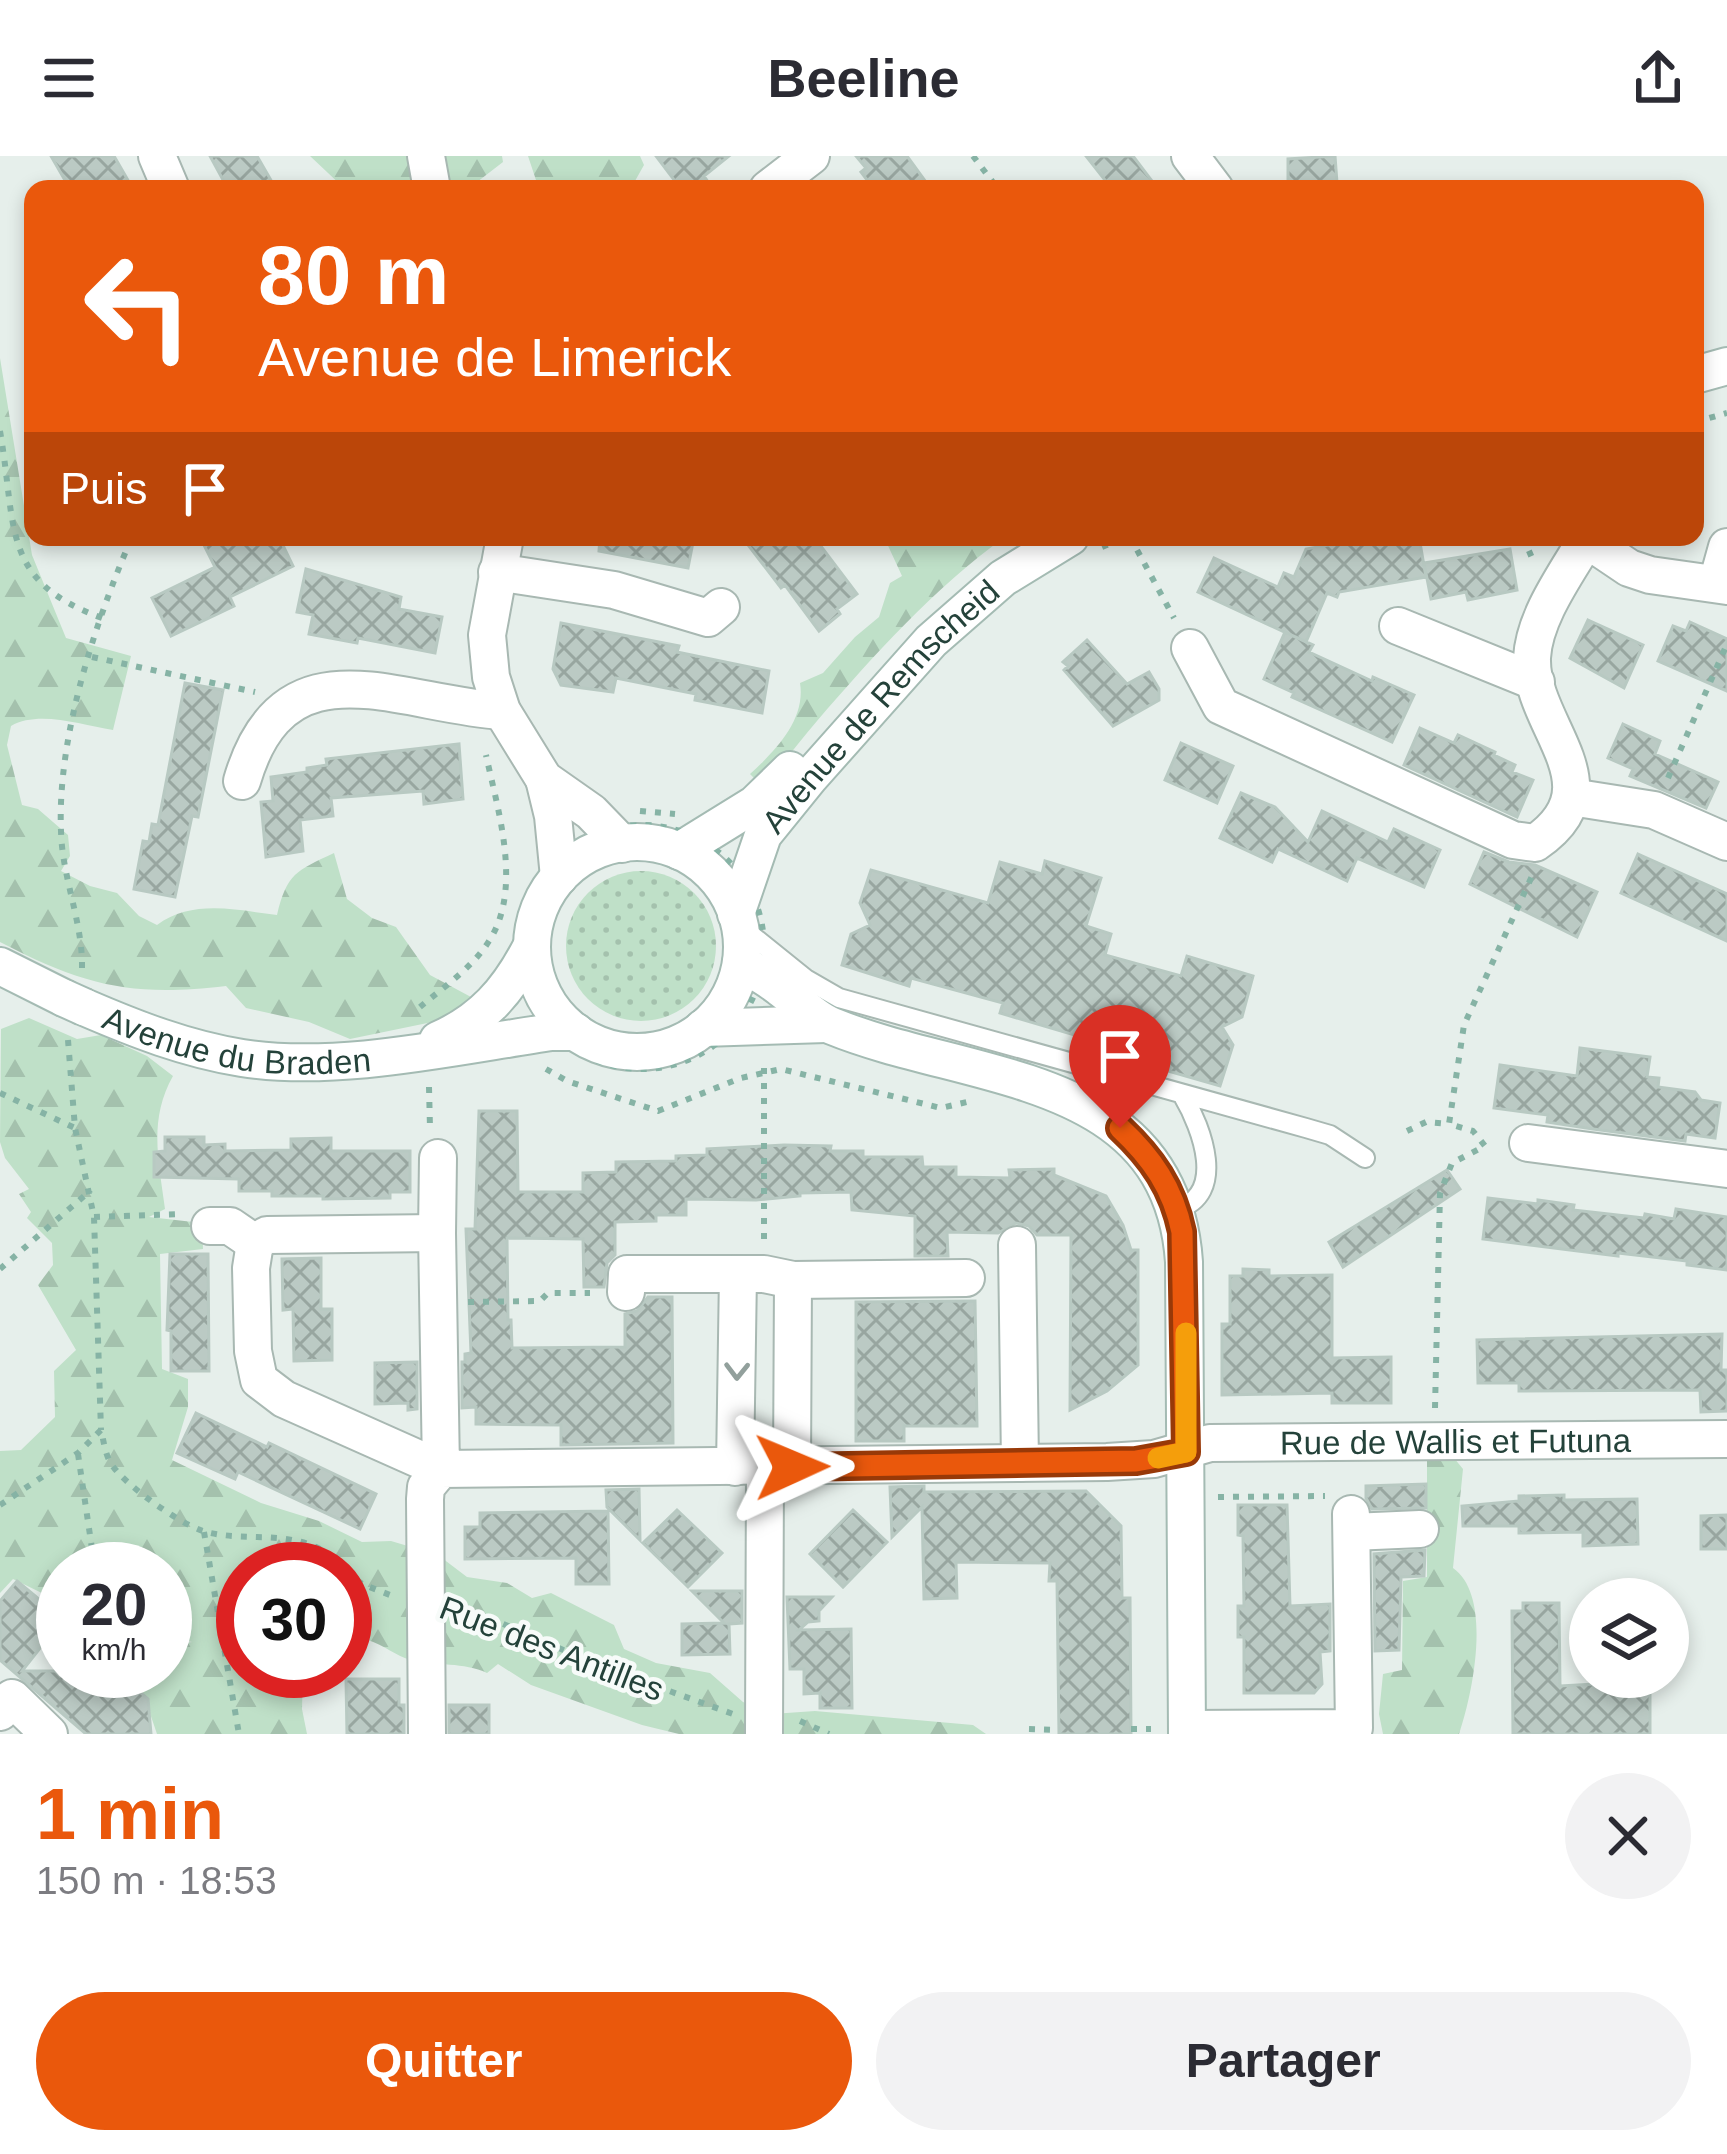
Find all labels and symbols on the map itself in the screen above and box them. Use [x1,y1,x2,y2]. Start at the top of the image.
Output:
street label: Avenue de Remscheid [755,572,1006,840]
street label: Avenue du Braden [98,999,372,1081]
pin [1069,1005,1171,1128]
one-way arrow [724,1362,750,1381]
position arrow [729,1404,855,1530]
street label: Rue de Wallis et Futuna [1280,1422,1632,1461]
speed limit sign: 30 [216,1542,372,1698]
street label: Rue des Antilles [435,1589,669,1708]

